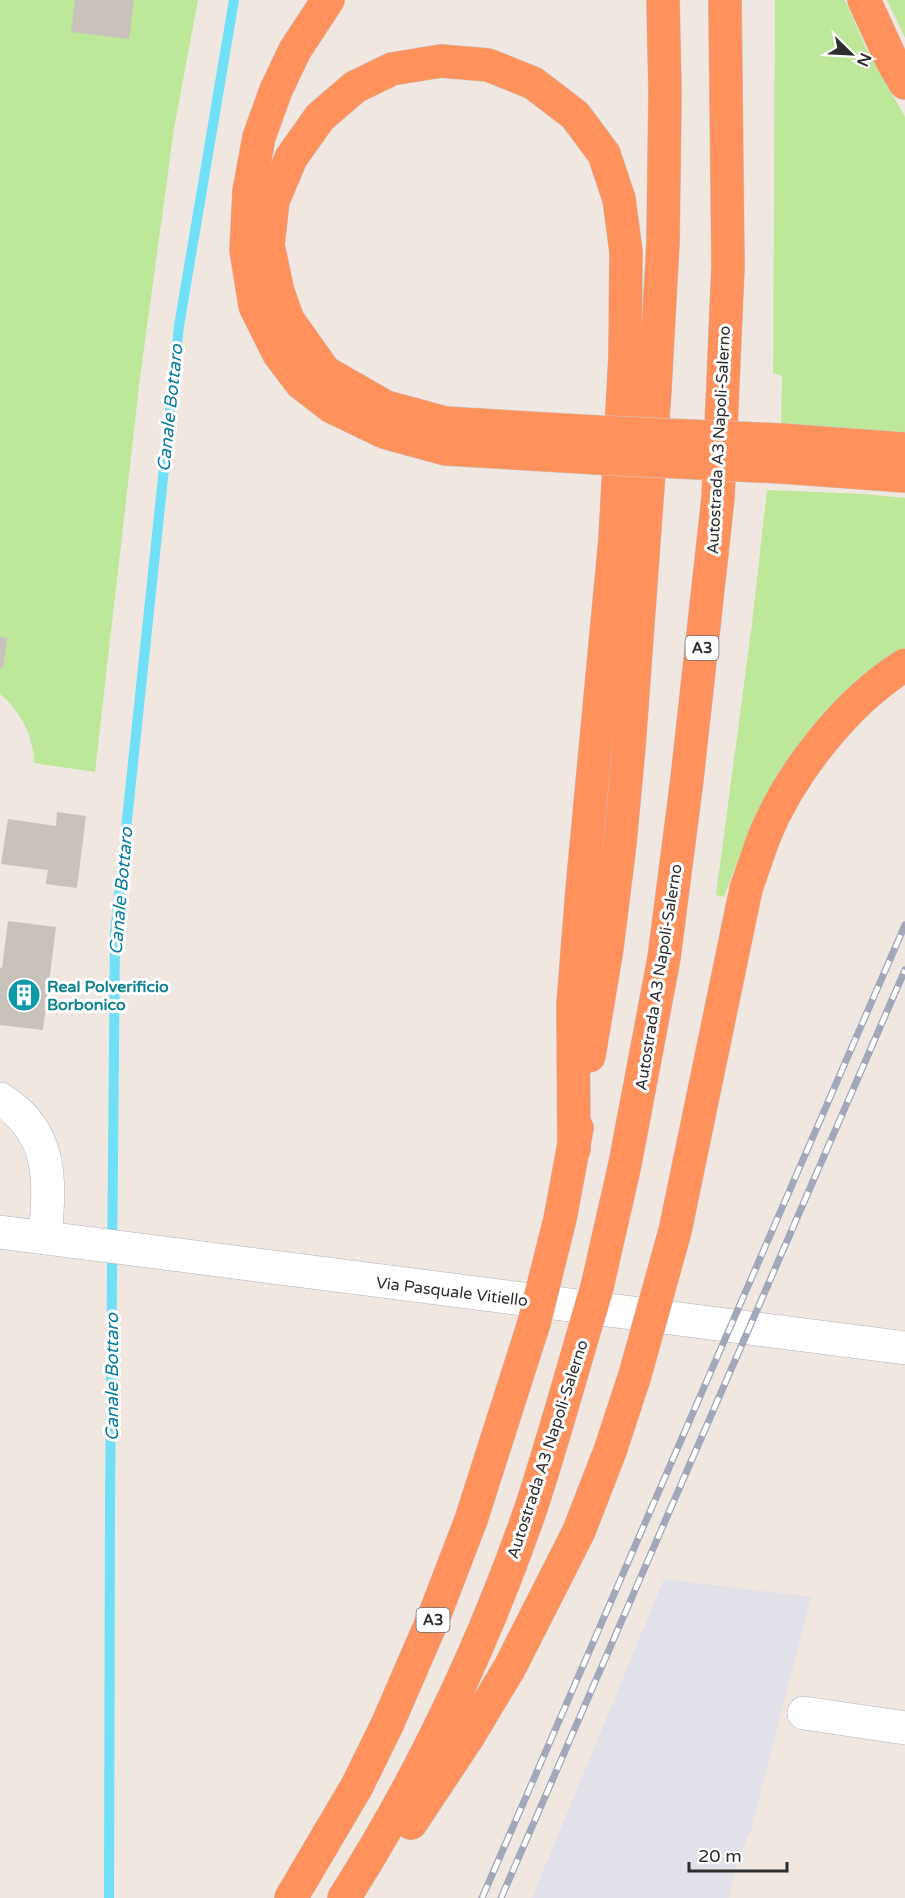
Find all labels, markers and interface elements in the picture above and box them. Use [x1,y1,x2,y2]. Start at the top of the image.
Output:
north arrow [821,24,881,84]
text: N [852,50,876,70]
street label: Autostrada A3 Napoli-Salerno [703,325,735,555]
water label: Canale Bottaro [152,342,188,473]
road number: A3 [686,636,718,660]
water label: Canale Bottaro [104,825,138,956]
street label: Autostrada A3 Napoli-Salerno [631,863,687,1092]
building icon: Real Polverificio Borbonico [6,977,42,1013]
place label: Real Polverificio Borbonico [47,977,169,1015]
street label: Via Pasquale Vitiello [375,1273,529,1311]
water label: Canale Bottaro [101,1312,123,1441]
street label: Autostrada A3 Napoli-Salerno [503,1337,593,1561]
road number: A3 [416,1608,450,1632]
scale bar [689,1835,786,1873]
text: 20 m [698,1845,742,1867]

